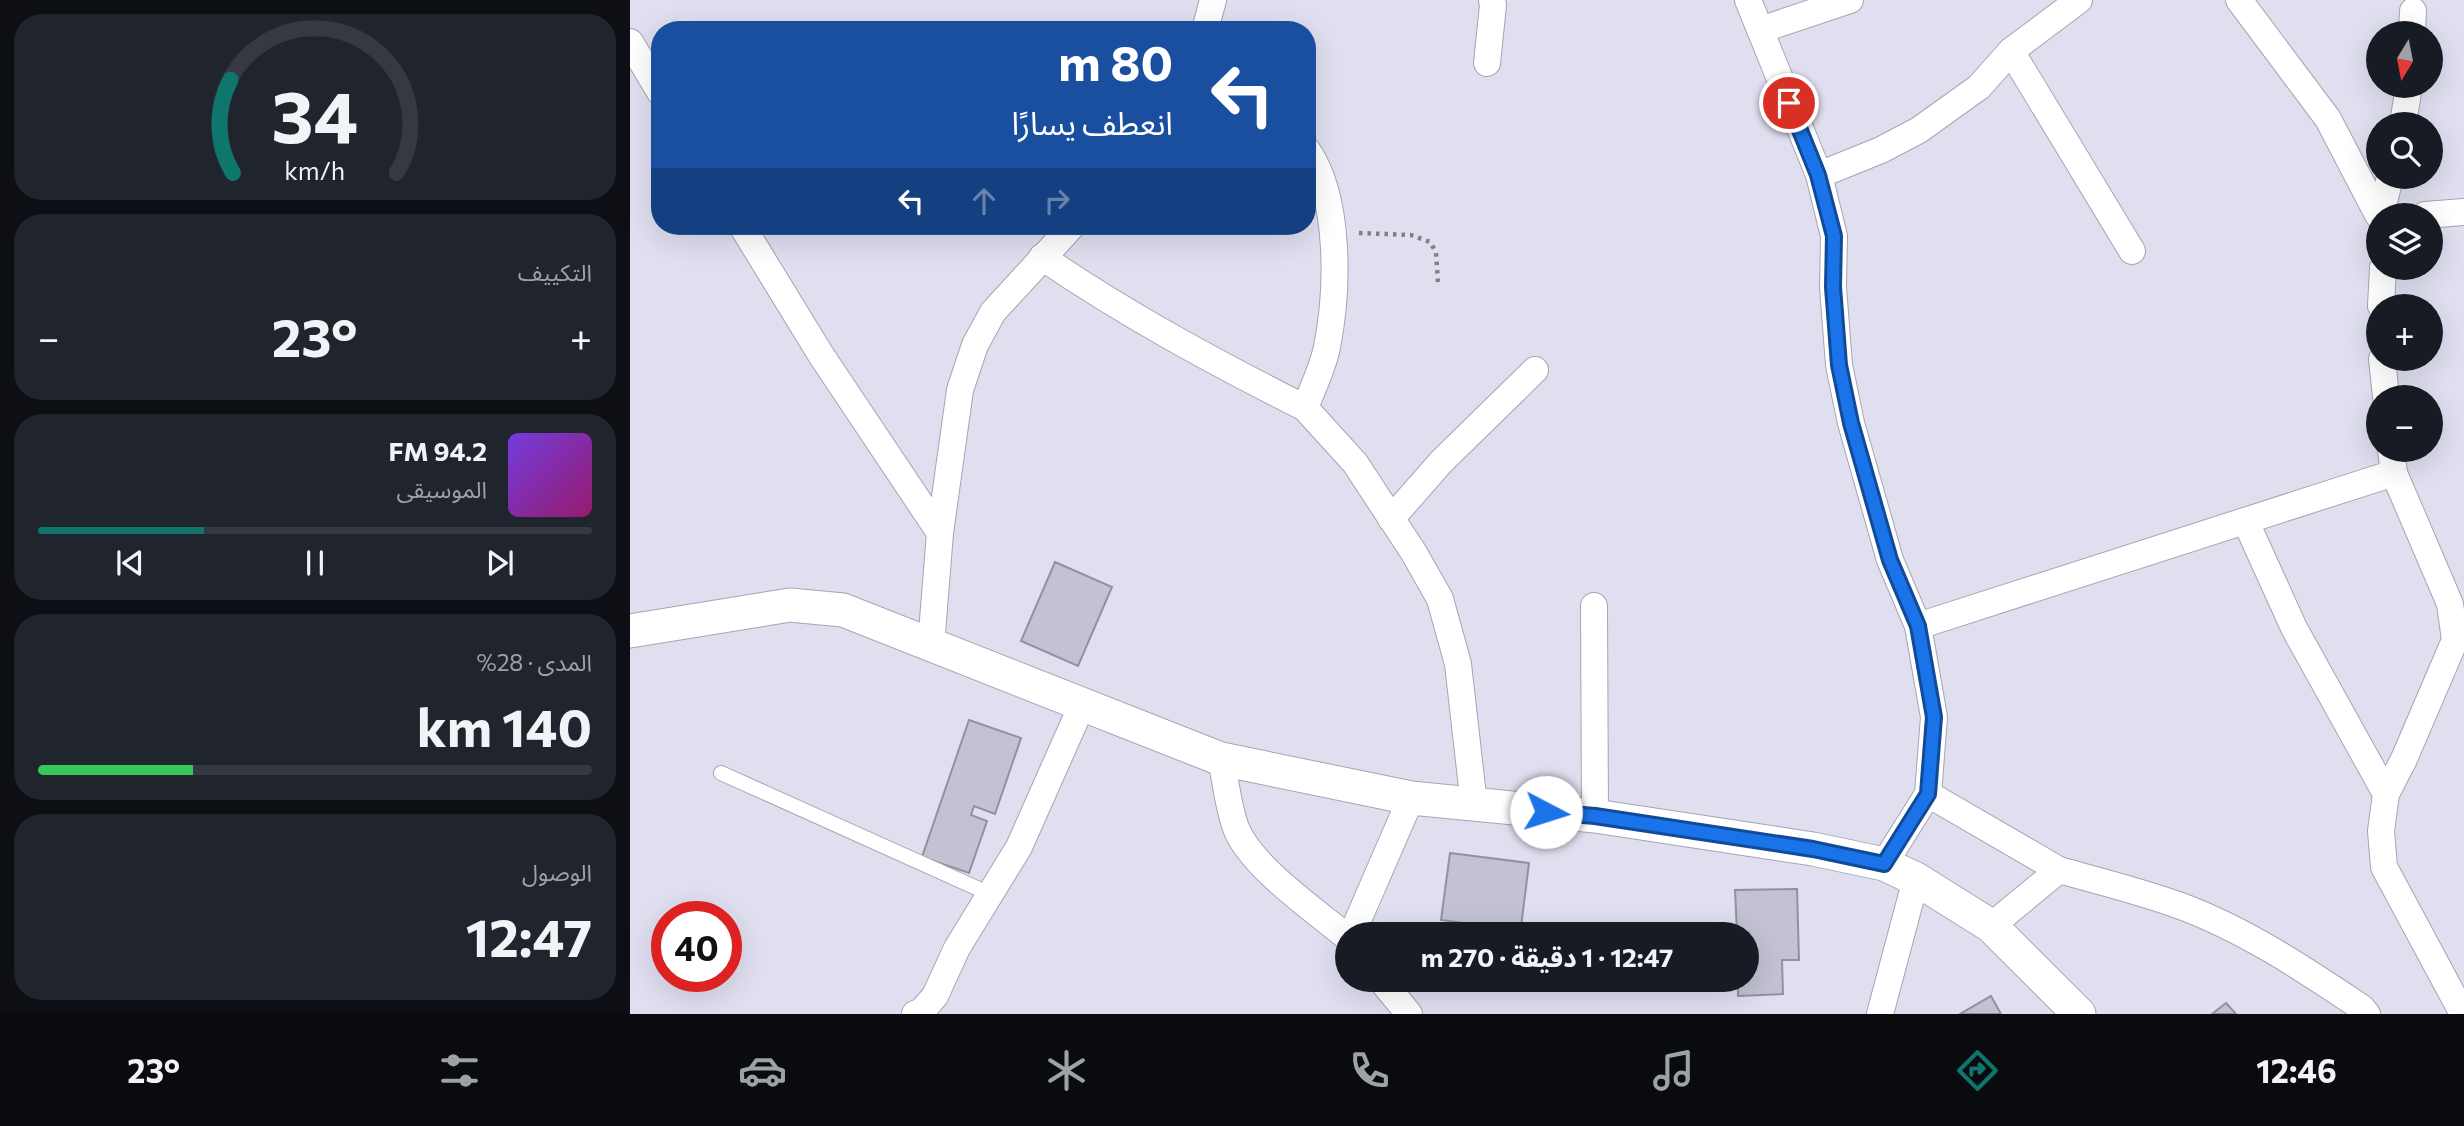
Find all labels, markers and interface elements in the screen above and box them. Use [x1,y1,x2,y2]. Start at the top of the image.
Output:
north arrow [2366,21,2443,98]
map controls [2366,21,2443,462]
text: 80 m [1058,31,1173,91]
icon: left [1197,49,1288,140]
text: 34 [271,69,359,158]
pin [1759,73,1819,133]
icon: arrive [1770,84,1808,122]
text: انعطف يسارًا [1011,102,1173,142]
button: search [2366,112,2443,189]
text: km/h [285,155,345,185]
icon: left [892,182,930,220]
icon: ahead [965,182,1003,220]
icon: right [1038,182,1076,220]
button: layers [2366,203,2443,280]
text: التكييف [518,258,592,286]
button: + [2366,294,2443,371]
text: 23° [272,304,358,368]
text: − [38,313,60,360]
text: + [570,313,592,360]
button: − [2366,385,2443,462]
text: 94.2 FM [388,435,487,466]
text: الموسيقى [396,475,487,503]
icon: previous [111,544,149,582]
icon: pause [296,544,334,582]
icon: next [481,544,519,582]
text: المدى · 28% [476,648,592,676]
text: 140 km [417,694,592,758]
position arrow [1509,775,1583,849]
text: الوصول [522,858,592,886]
speed limit sign: 40 [651,901,742,992]
text: 12:47 [466,904,592,968]
text: 12:47 · 1 دقيقة · 270 m [1421,941,1673,972]
icon: filters [435,1046,484,1095]
icon: car [738,1046,787,1095]
icon: climate [1042,1046,1091,1095]
icon: phone [1345,1046,1394,1095]
icon: music [1649,1046,1698,1095]
icon: directions [1953,1046,2002,1095]
text: 23° [127,1050,180,1090]
text: 12:46 [2256,1050,2337,1090]

